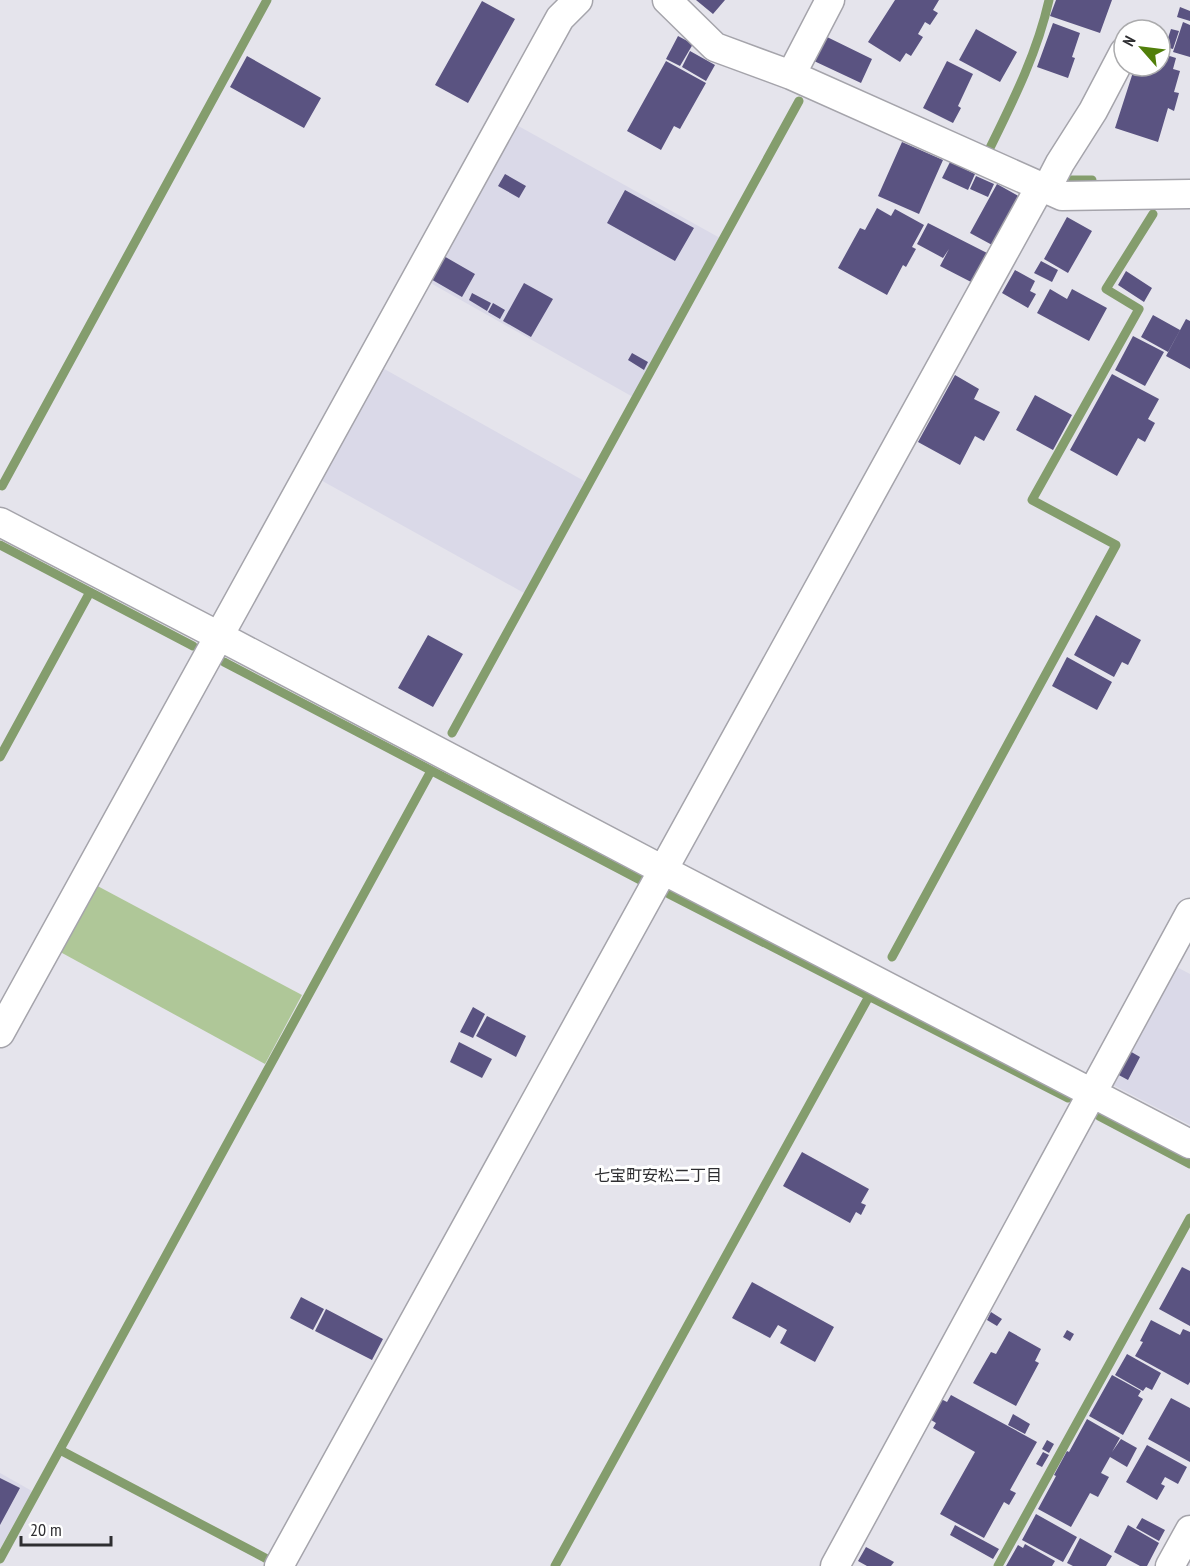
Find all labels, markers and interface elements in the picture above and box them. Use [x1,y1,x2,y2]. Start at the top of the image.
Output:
north arrow [1112,18,1172,78]
text: N [1118,32,1140,49]
district label: 七宝町安松二丁目 [594,1165,722,1185]
scale bar [21,1509,111,1547]
text: 20 m [30,1518,62,1541]

